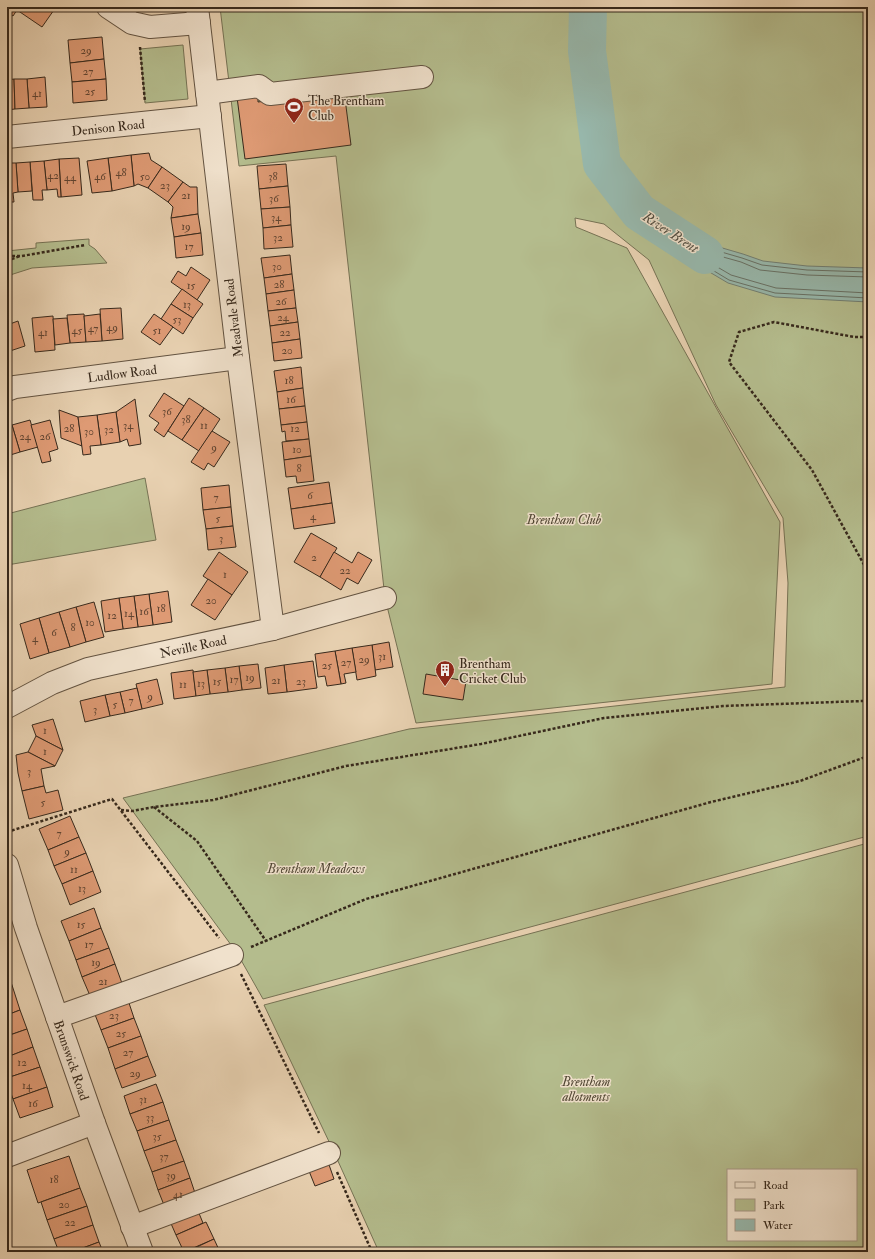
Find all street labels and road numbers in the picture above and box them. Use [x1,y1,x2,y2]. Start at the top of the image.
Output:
street label: Denison Road [71,116,146,140]
street label: Meadvale Road [221,277,247,358]
street label: Ludlow Road [86,362,158,386]
street label: Neville Road [158,632,229,662]
street label: Brunswick Road [50,1018,92,1103]

